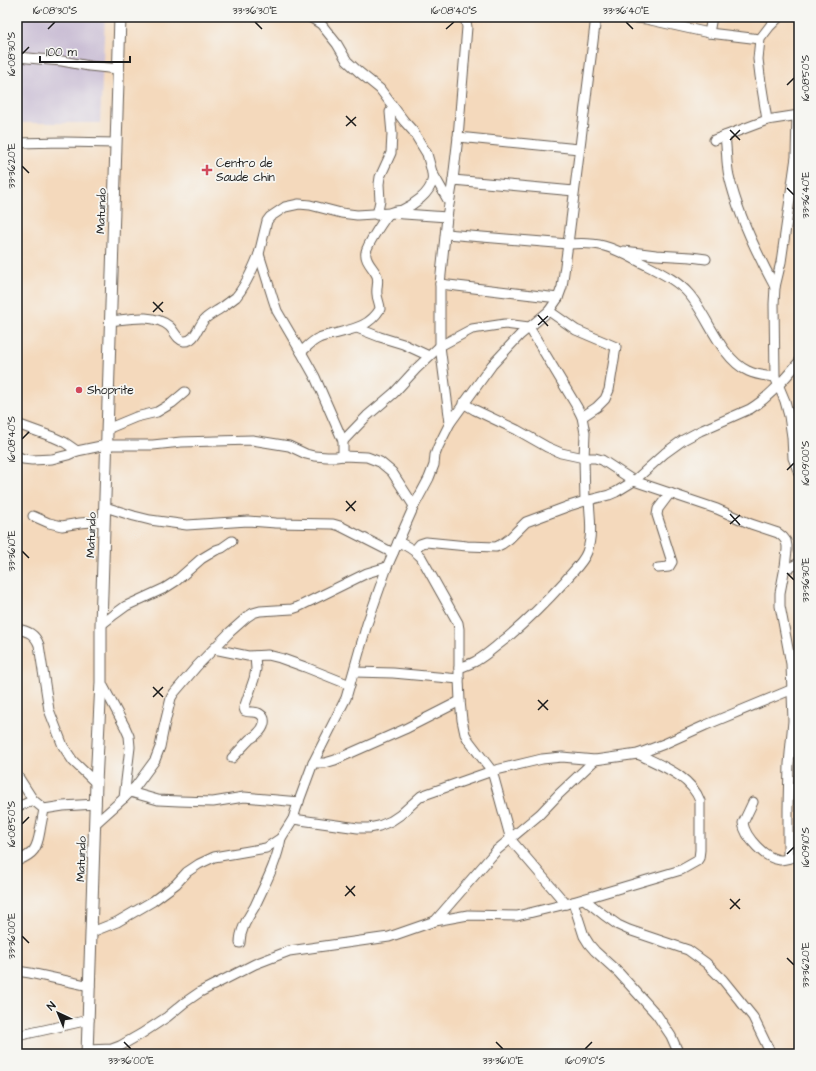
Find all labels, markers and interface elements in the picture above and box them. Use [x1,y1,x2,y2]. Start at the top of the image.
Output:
text: 16°08'30"S [33,4,78,18]
text: 33°36'30"E [232,4,278,18]
text: 16°08'40"S [431,4,478,18]
text: 33°36'40"E [603,4,649,18]
text: 16°08'30"S [5,31,19,76]
scale bar [40,38,130,64]
text: 100 m [46,44,77,61]
text: 16°08'50"S [799,54,813,101]
text: 33°36'20"E [5,143,19,189]
place label: Centro de Saude chin [216,155,275,186]
marker: Centro de Saude chin [201,164,213,176]
text: 33°36'40"E [799,172,813,218]
street label: Matundo [92,188,111,234]
place label: Shoprite [87,382,134,399]
marker: Shoprite [74,385,84,395]
text: 16°08'40"S [5,415,19,462]
text: 16°09'00"S [799,440,813,485]
street label: Matundo [82,512,101,558]
text: 33°36'10"E [5,530,19,572]
text: 33°36'30"E [799,557,813,603]
text: 16°08'50"S [5,800,19,847]
text: 16°09'10"S [799,827,813,867]
street label: Matundo [72,836,91,882]
text: 33°36'00"E [5,913,19,959]
text: 33°36'20"E [799,942,813,988]
north arrow [38,993,78,1033]
text: N [44,998,59,1014]
text: 33°36'00"E [108,1054,154,1068]
text: 33°36'10"E [482,1054,524,1068]
text: 16°09'10"S [565,1054,605,1068]

